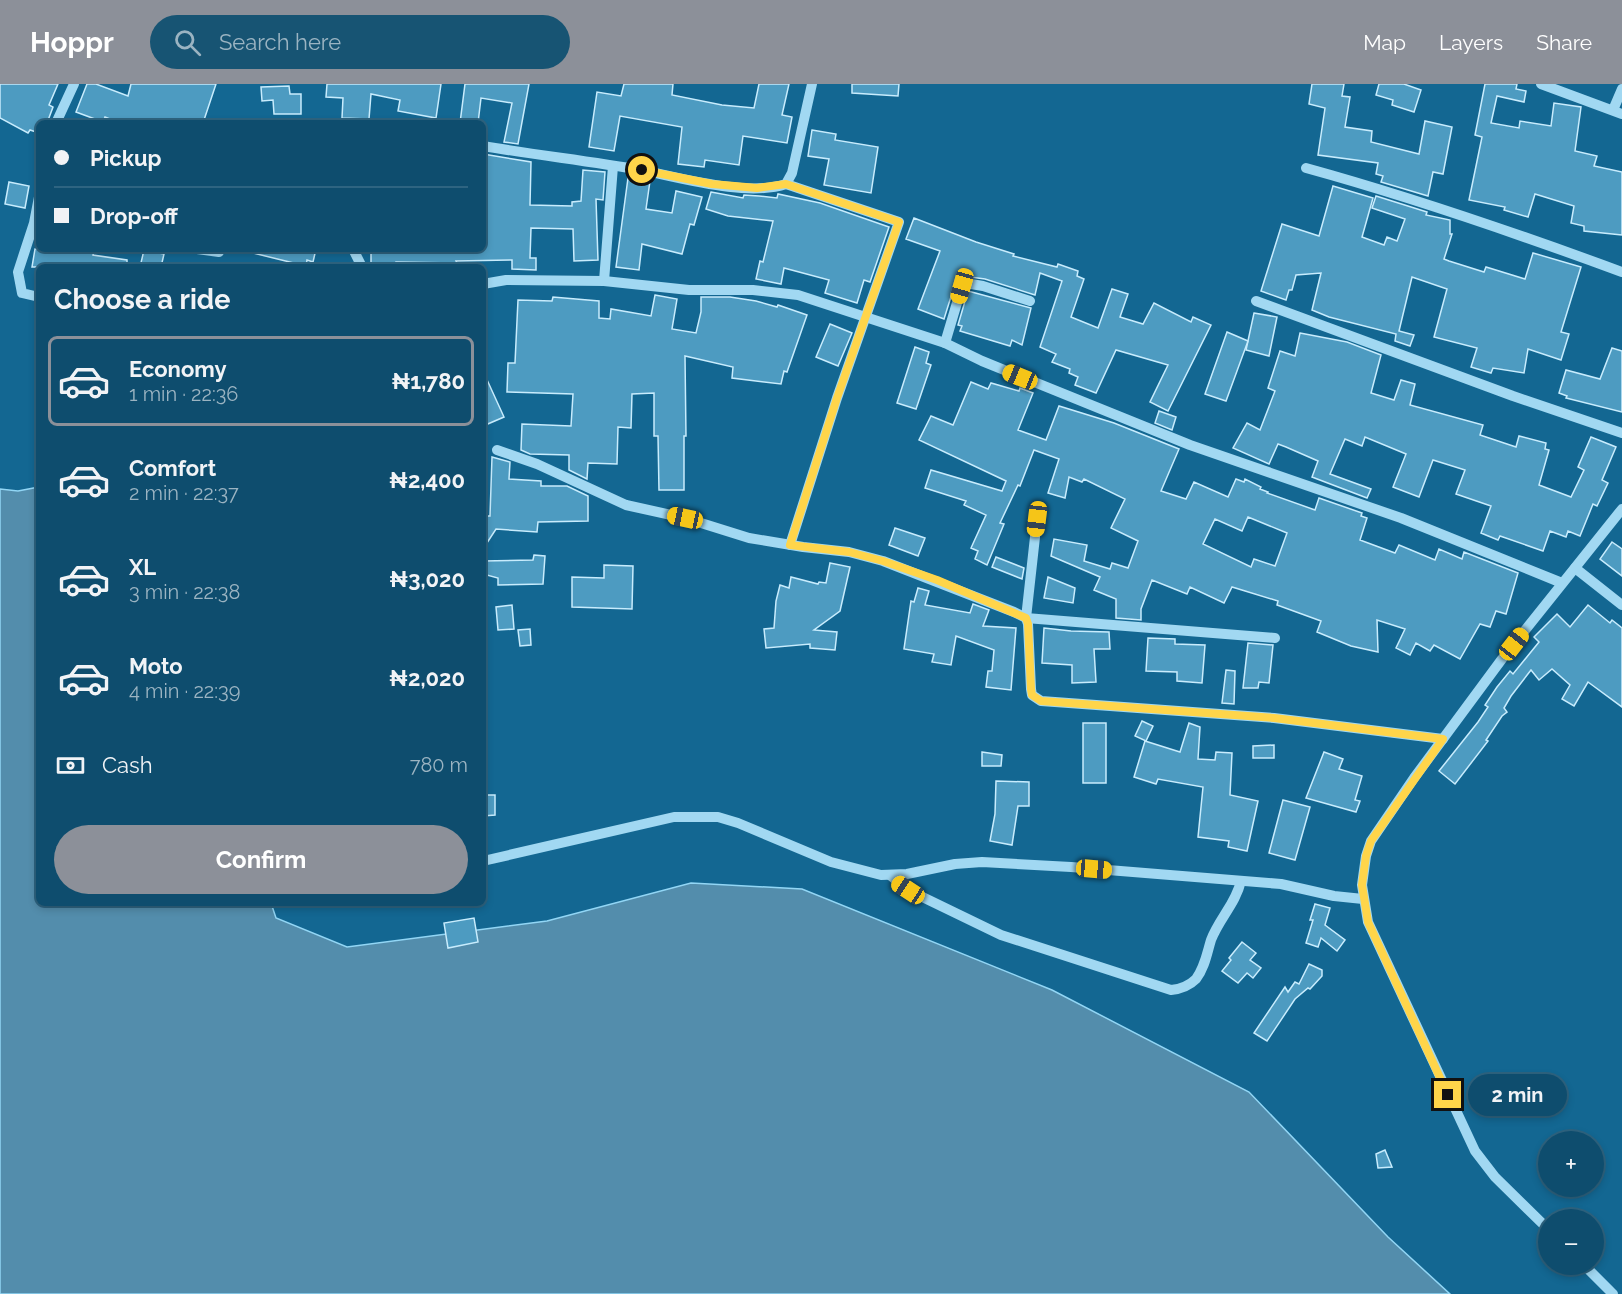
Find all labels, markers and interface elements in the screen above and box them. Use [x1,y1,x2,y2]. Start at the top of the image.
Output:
search box [150,15,570,69]
text: Hoppr [30,26,114,59]
icon: search [171,26,204,59]
text: Search here [219,29,341,55]
text: Map [1363,30,1406,55]
text: Layers [1439,30,1503,55]
text: Share [1536,30,1592,55]
text: Pickup [90,145,162,171]
route start [628,156,655,183]
text: Drop-off [90,203,178,229]
car [948,266,976,306]
text: Choose a ride [54,284,230,315]
icon: car [57,354,111,408]
text: Economy [129,356,227,382]
car [1000,362,1040,392]
text: ₦1,780 [391,368,465,394]
text: 1 min · 22:36 [129,382,238,406]
icon: car [57,453,111,507]
text: Comfort [129,455,216,481]
text: ₦2,400 [389,467,465,493]
text: 2 min · 22:37 [129,481,239,505]
car [1026,500,1048,538]
car [666,505,704,531]
icon: car [57,552,111,606]
text: XL [129,554,156,580]
text: ₦3,020 [389,566,465,592]
text: 3 min · 22:38 [129,580,240,604]
car [1496,624,1532,664]
icon: car [57,651,111,705]
text: Moto [129,653,183,679]
text: ₦2,020 [389,665,465,691]
text: 4 min · 22:39 [129,679,240,703]
icon: cash [54,749,87,782]
text: Cash [102,752,153,778]
text: 780 m [410,753,468,777]
button: Confirm [54,825,468,894]
car [1075,858,1113,880]
car [888,873,928,907]
callout: 2 min [1469,1074,1568,1116]
route end [1434,1081,1461,1108]
text: 2 min [1492,1083,1543,1107]
map controls [1538,1131,1604,1275]
button: + [1538,1131,1604,1197]
button: − [1538,1209,1604,1275]

